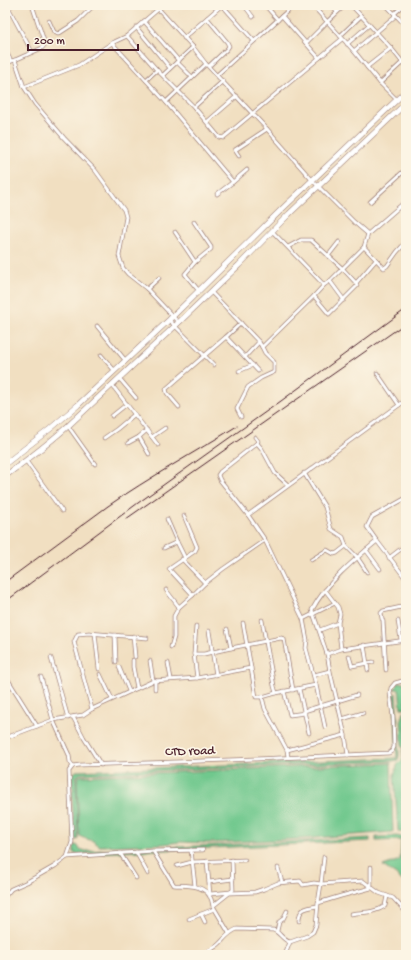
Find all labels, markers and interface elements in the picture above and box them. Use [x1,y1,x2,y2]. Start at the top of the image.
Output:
scale bar [28,26,138,52]
text: 200 m [34,35,65,49]
street label: CTD road [165,744,217,760]

